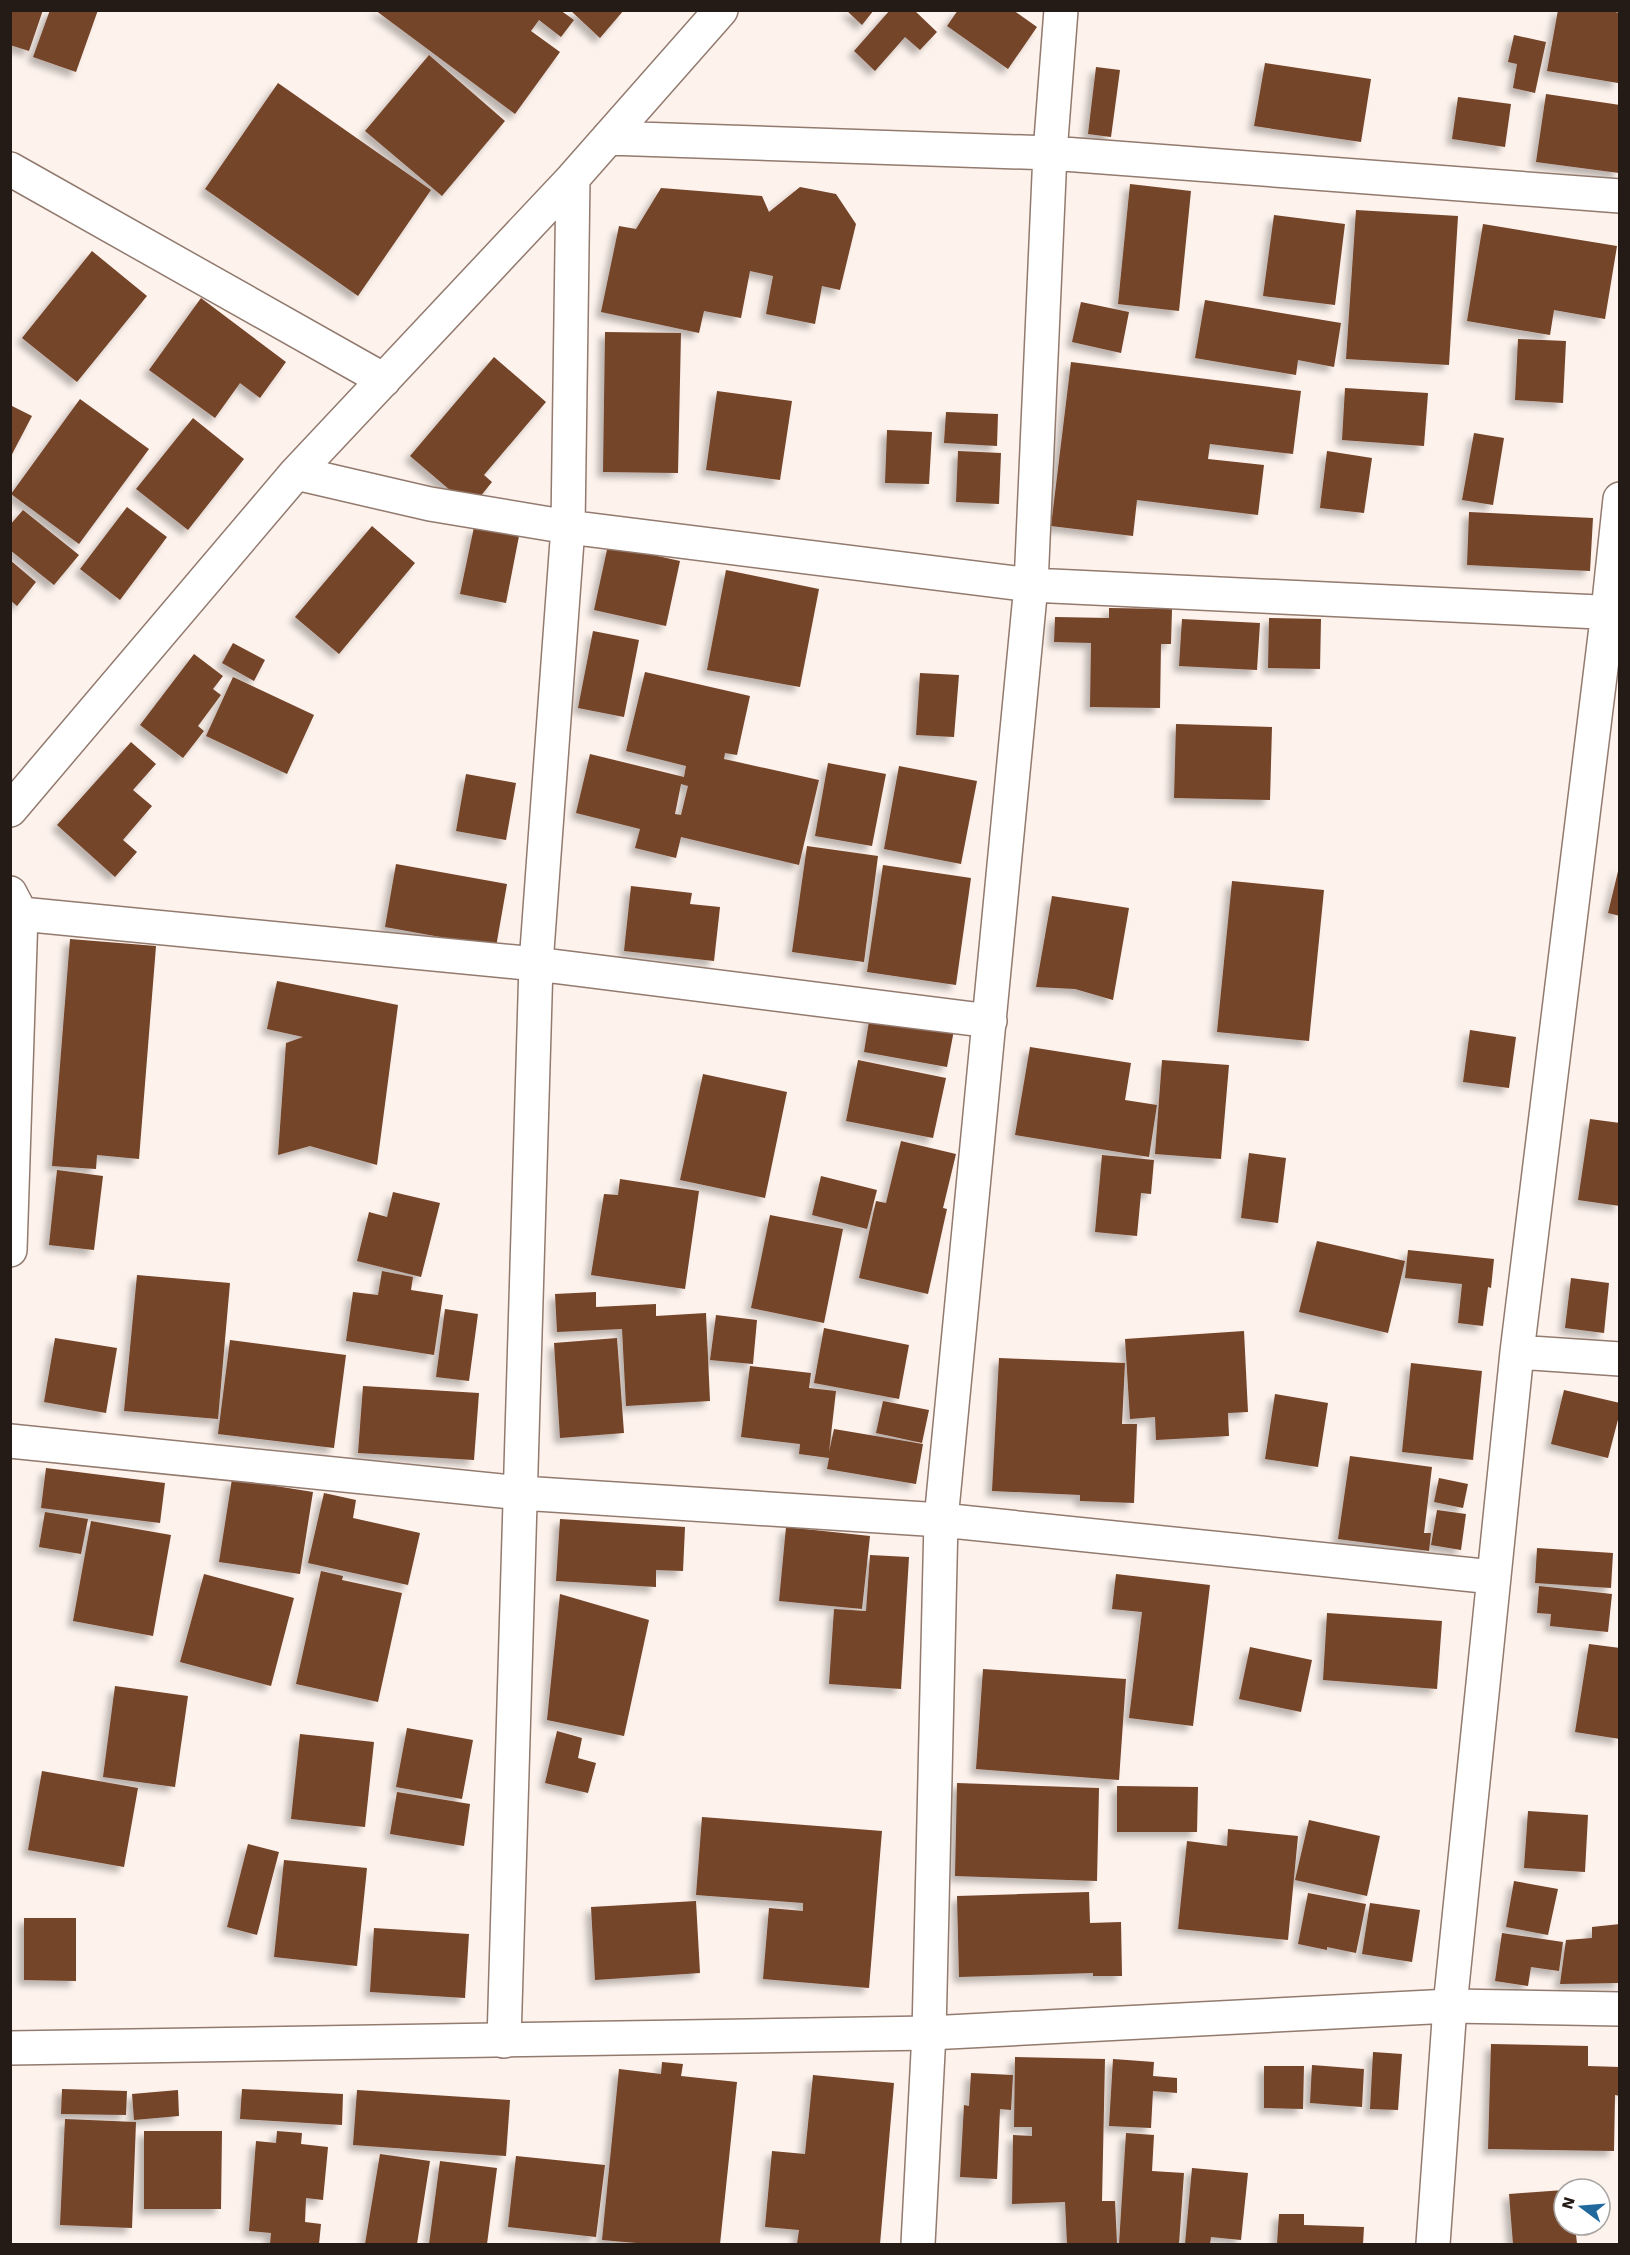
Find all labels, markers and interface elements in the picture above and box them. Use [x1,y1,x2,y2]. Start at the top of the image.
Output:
north arrow [1552,2177,1612,2237]
text: N [1557,2195,1579,2211]

